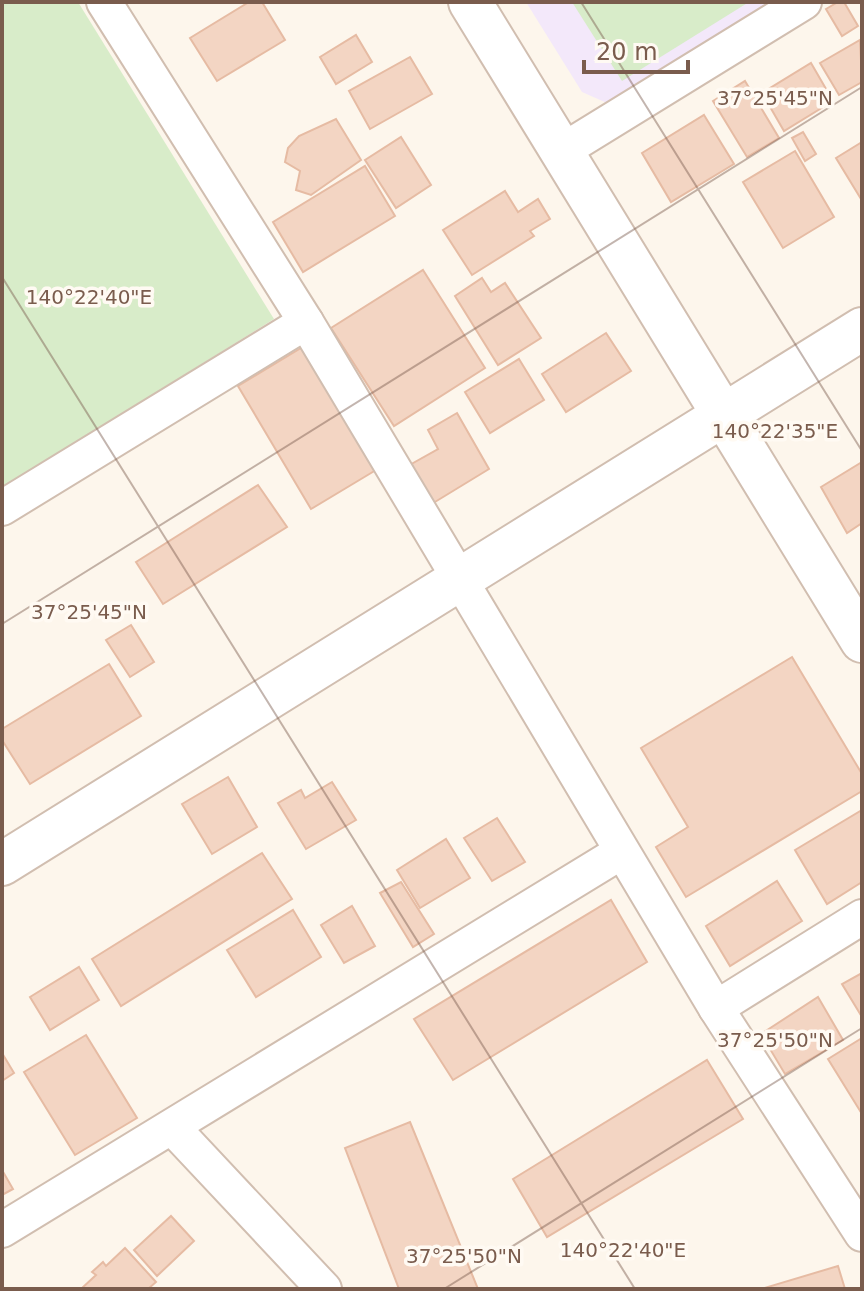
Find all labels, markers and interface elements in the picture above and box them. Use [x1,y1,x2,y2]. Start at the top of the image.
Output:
scale bar [584,24,688,74]
text: 20 m [596,38,658,66]
text: 37°25'45"N [717,86,833,110]
text: 140°22'40"E [26,285,152,309]
text: 140°22'35"E [712,419,838,443]
text: 37°25'45"N [31,600,147,624]
text: 37°25'50"N [717,1028,833,1052]
text: 140°22'40"E [560,1238,686,1262]
text: 37°25'50"N [406,1244,522,1268]

